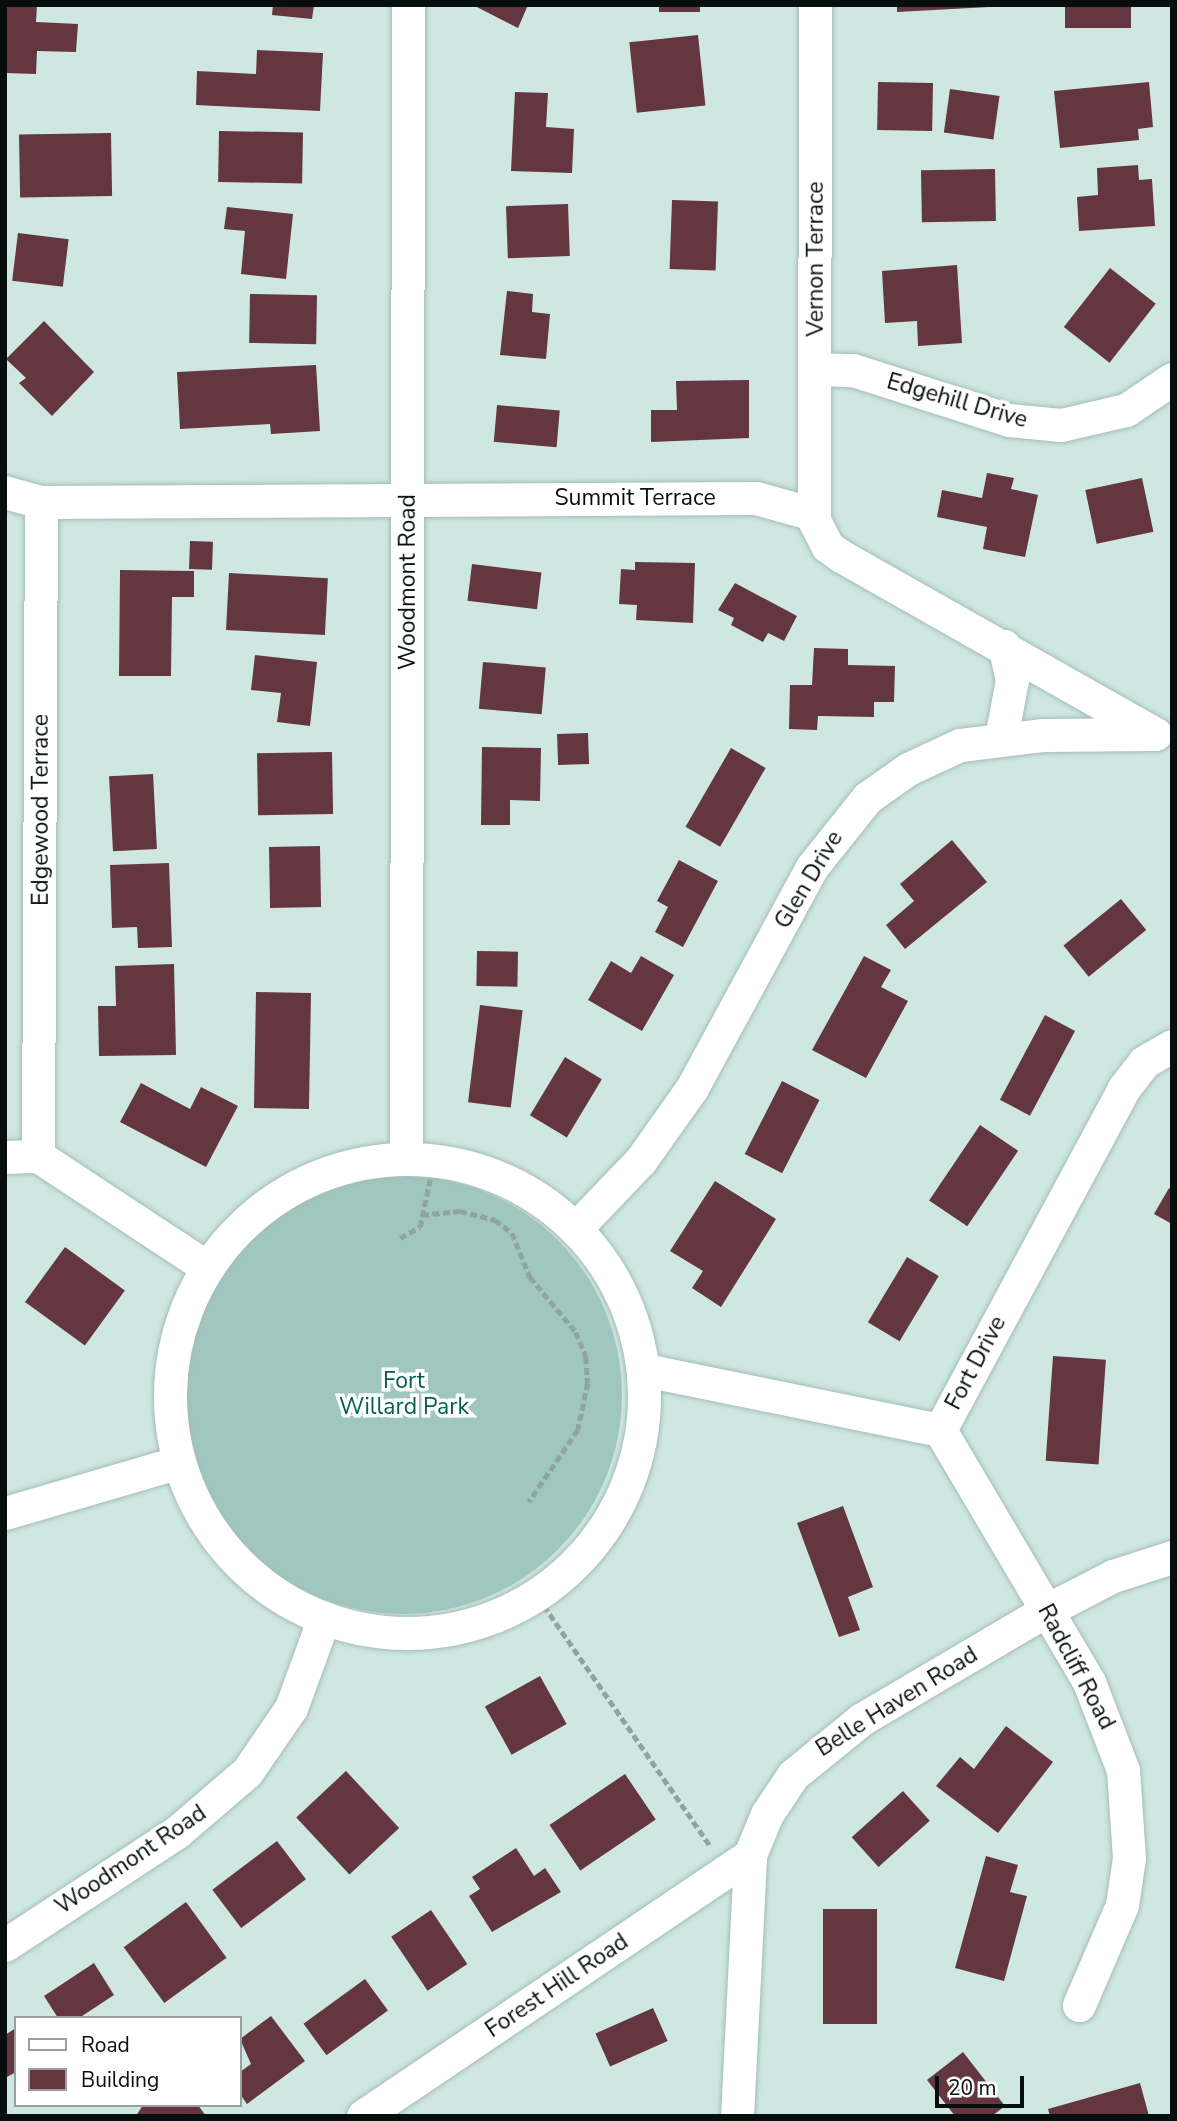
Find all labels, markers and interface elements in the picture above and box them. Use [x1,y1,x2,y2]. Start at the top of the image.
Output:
street label: Vernon Terrace [802,181,830,337]
street label: Edgehill Drive [884,368,1030,434]
street label: Summit Terrace [554,484,716,512]
street label: Woodmont Road [394,494,422,670]
street label: Edgewood Terrace [27,714,55,906]
street label: Glen Drive [769,826,849,934]
street label: Fort Drive [940,1311,1012,1415]
park label: Fort Willard Park [339,1367,469,1421]
street label: Radcliff Road [1031,1600,1121,1734]
street label: Belle Haven Road [811,1641,983,1763]
street label: Woodmont Road [50,1799,212,1921]
street label: Forest Hill Road [480,1928,634,2044]
legend [14,2016,242,2107]
text: Road [81,2031,130,2059]
scale bar [939,2062,1028,2106]
text: Building [81,2066,159,2094]
text: 20 m [948,2074,997,2102]

